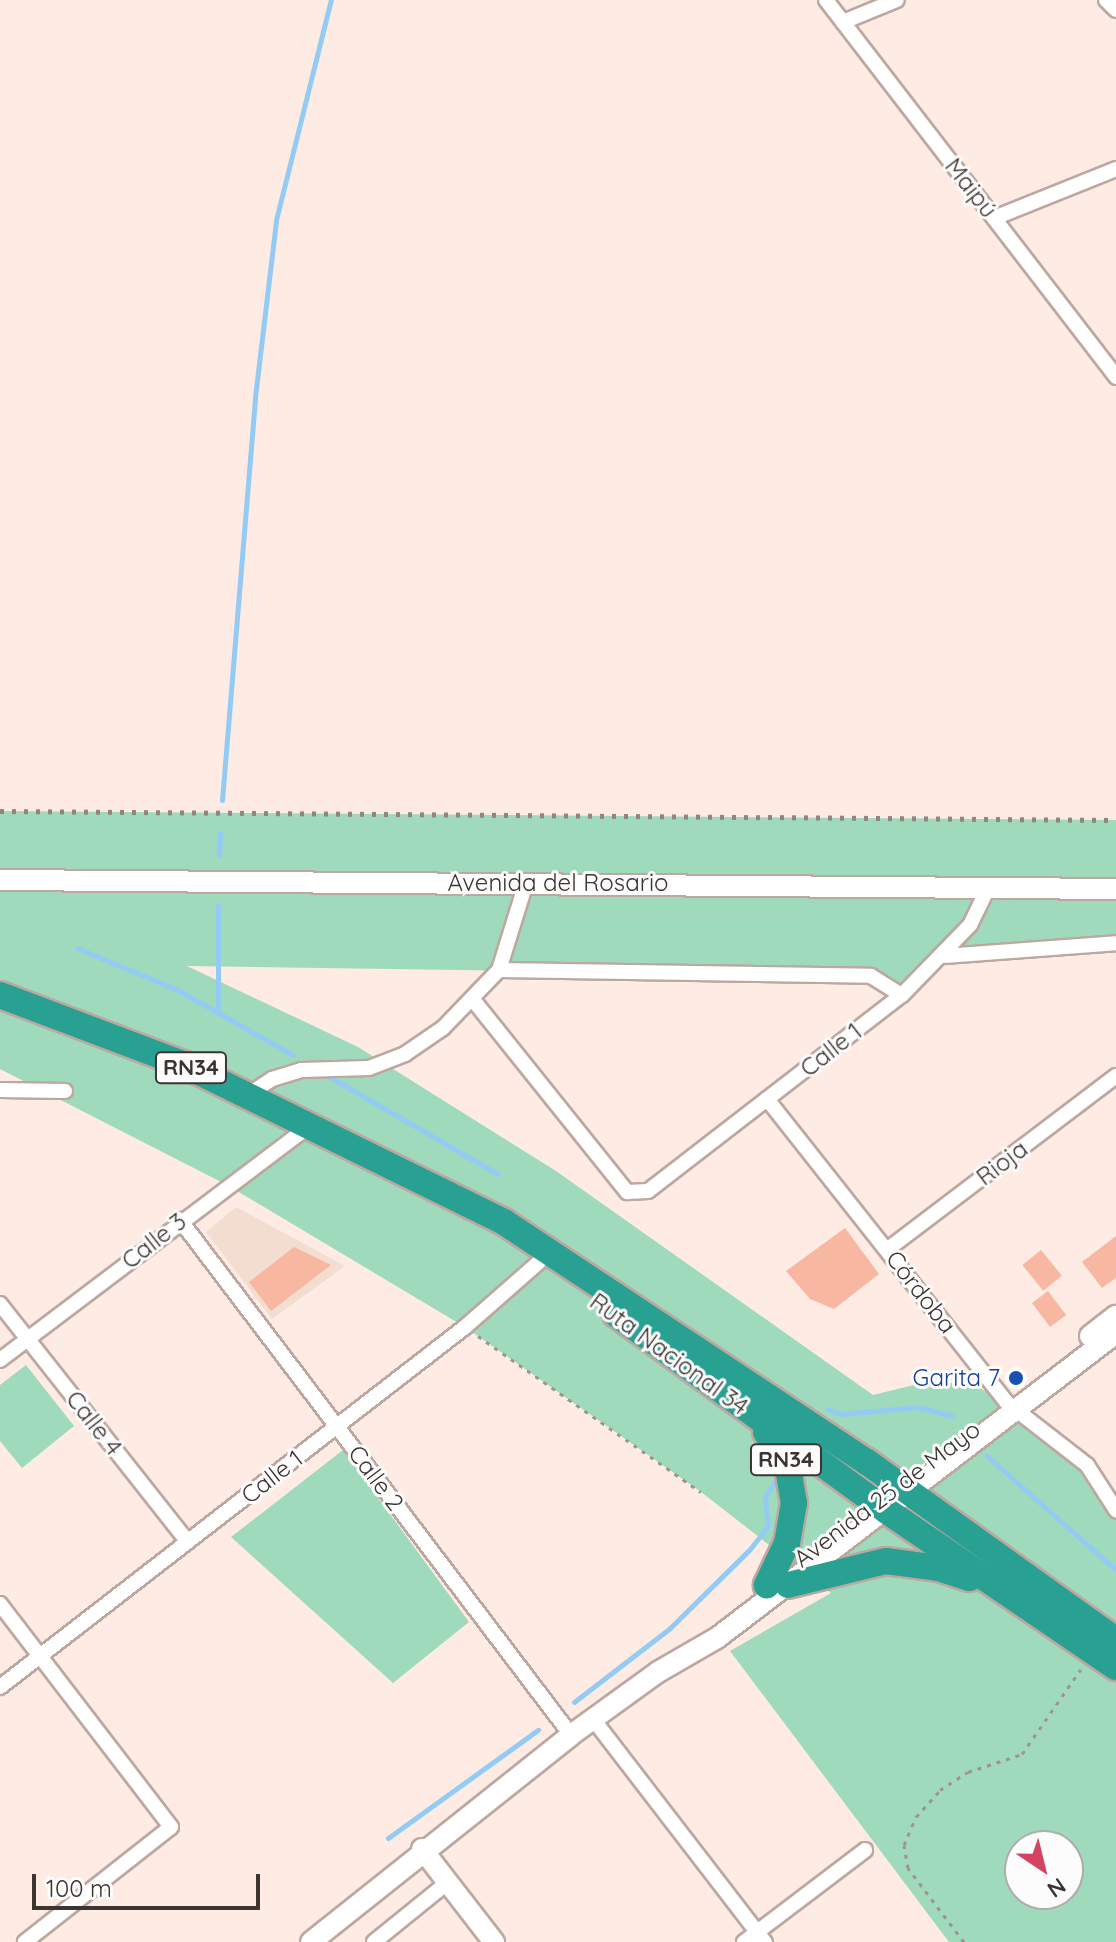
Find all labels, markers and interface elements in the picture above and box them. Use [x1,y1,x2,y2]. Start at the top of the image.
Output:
street label: Maipú [939,152,1003,224]
street label: Avenida del Rosario [447,869,669,897]
street label: Calle 1 [795,1017,867,1083]
road number: RN34 [153,1050,229,1086]
street label: Rioja [971,1134,1033,1192]
street label: Calle 3 [116,1207,192,1275]
street label: Córdoba [880,1245,962,1339]
street label: Ruta Nacional 34 [584,1287,754,1421]
place label: Garita 7 [913,1364,1000,1392]
marker: Garita 7 [1007,1369,1025,1387]
street label: Calle 4 [60,1385,128,1461]
street label: Avenida 25 de Mayo [788,1415,986,1573]
street label: Calle 2 [342,1440,410,1516]
road number: RN34 [748,1442,824,1478]
street label: Calle 1 [236,1444,308,1510]
north arrow [1004,1830,1084,1910]
scale bar [36,1858,264,1908]
text: N [1042,1872,1071,1904]
text: 100 m [46,1873,112,1903]

